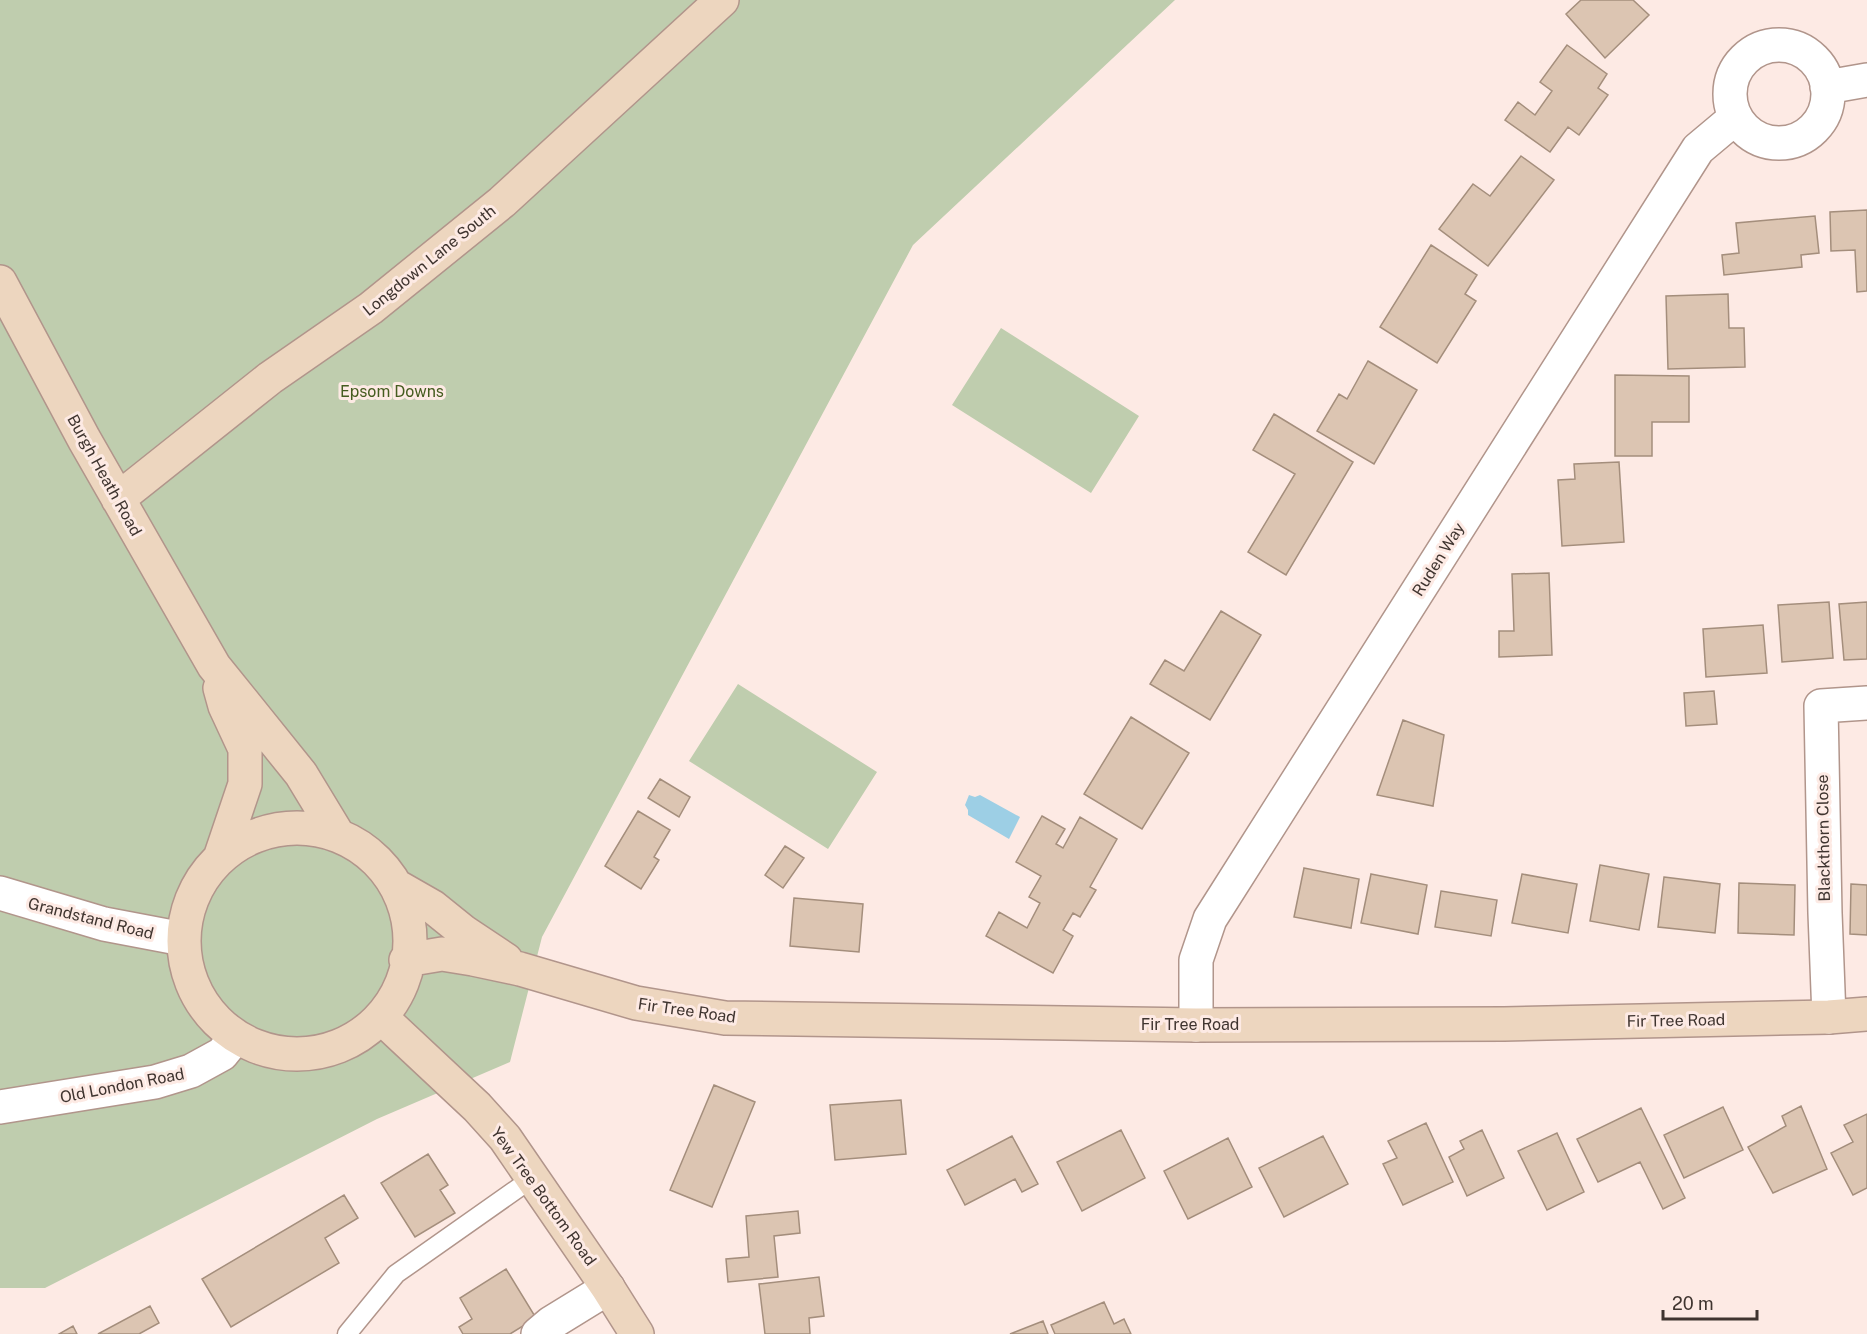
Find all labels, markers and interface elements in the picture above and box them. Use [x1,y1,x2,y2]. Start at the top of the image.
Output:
street label: Longdown Lane South [359,201,500,320]
park label: Epsom Downs [340,382,444,401]
street label: Burgh Heath Road [63,411,146,539]
street label: Ruden Way [1408,519,1469,600]
street label: Blackthorn Close [1813,774,1834,902]
street label: Grandstand Road [26,894,156,943]
street label: Fir Tree Road [637,994,737,1027]
street label: Fir Tree Road [1627,1010,1725,1031]
street label: Fir Tree Road [1141,1015,1239,1034]
street label: Old London Road [58,1064,186,1107]
street label: Yew Tree Bottom Road [487,1123,600,1269]
scale bar [1663,1283,1758,1321]
text: 20 m [1672,1293,1714,1314]

